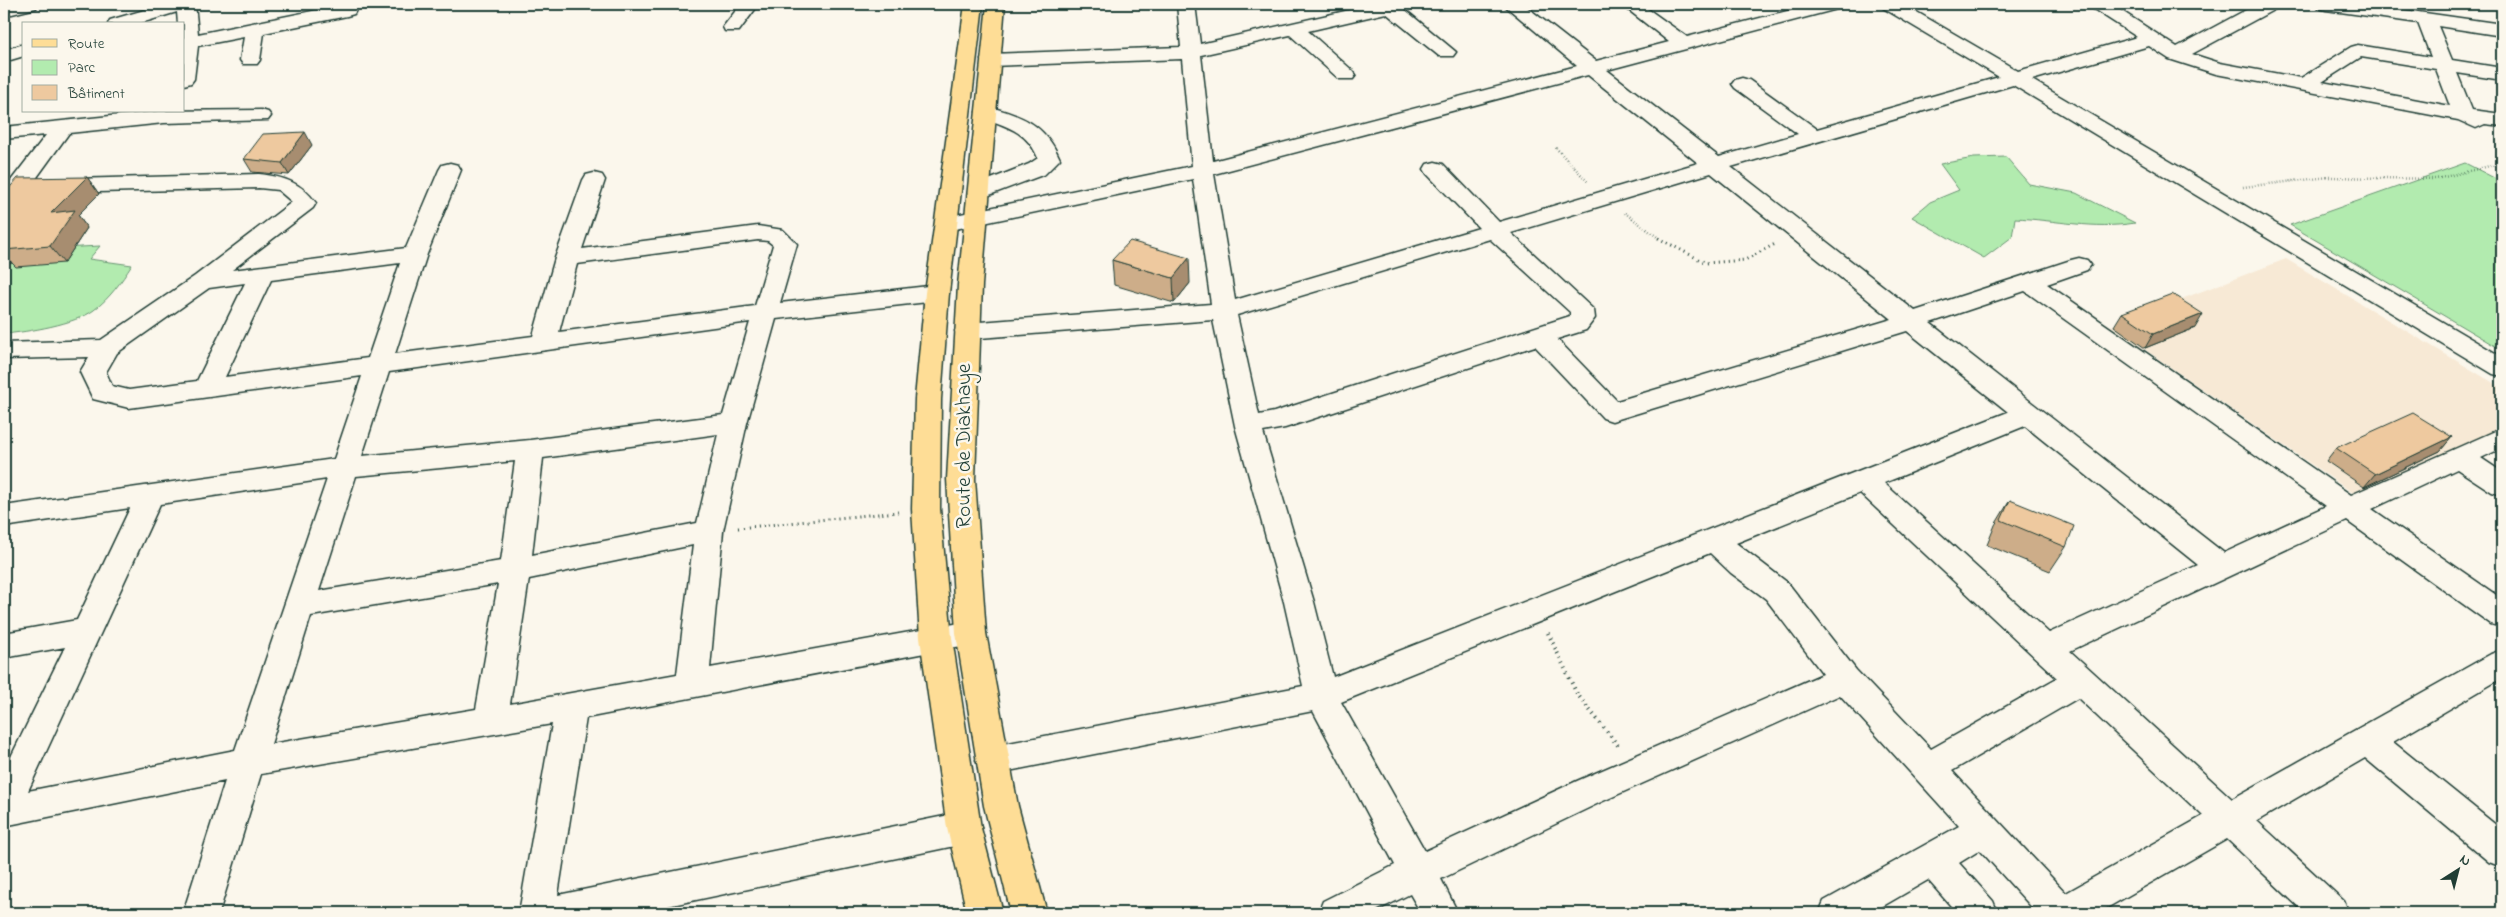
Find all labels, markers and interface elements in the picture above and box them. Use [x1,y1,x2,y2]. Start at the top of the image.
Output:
legend [22,22,185,112]
text: Route [68,33,105,55]
text: Parc [68,57,96,79]
text: Bâtiment [67,83,125,105]
street label: Route de Diakhaye [950,363,982,528]
north arrow [2434,844,2484,894]
text: N [2455,849,2475,872]

